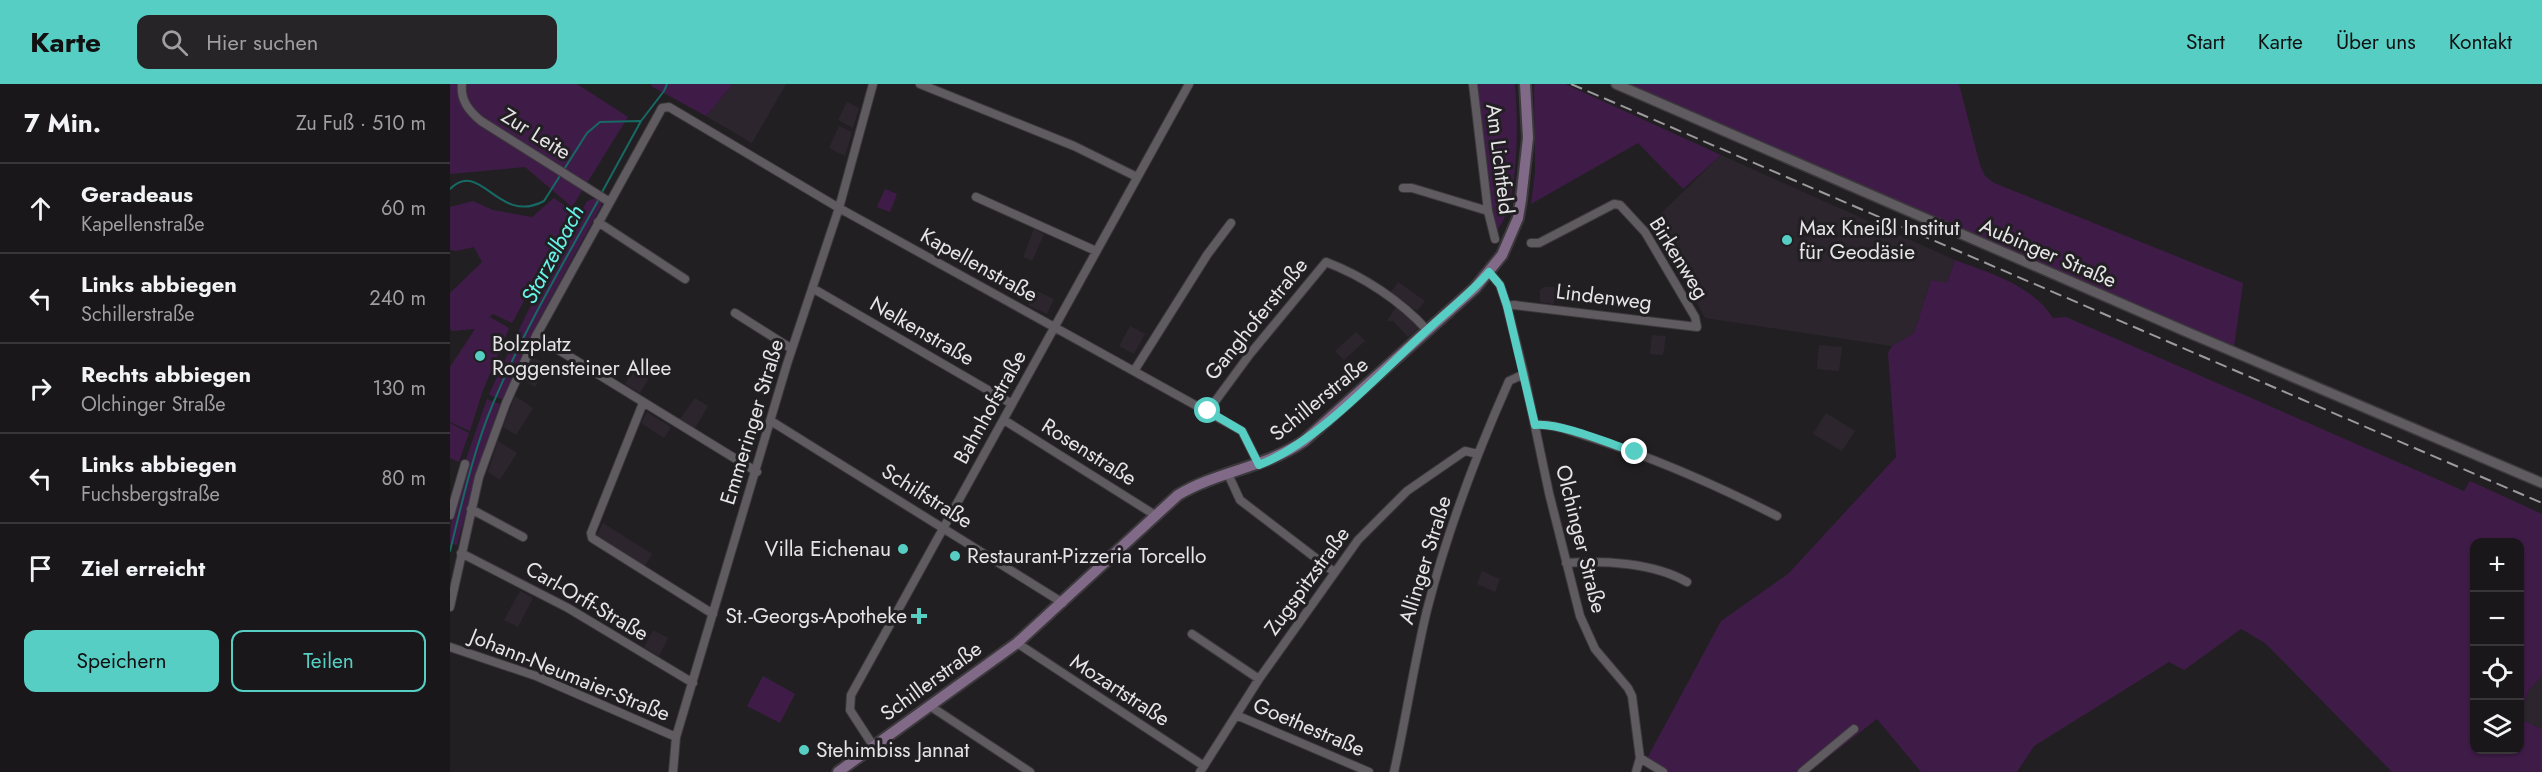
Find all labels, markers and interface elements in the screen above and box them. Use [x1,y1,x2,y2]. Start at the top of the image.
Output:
search box [137,15,557,69]
text: Karte [30,22,101,63]
icon: search [158,26,191,59]
text: Hier suchen [206,26,318,58]
text: Start [2186,27,2225,57]
text: Karte [2258,27,2303,57]
text: Über uns [2336,27,2416,57]
text: Kontakt [2449,27,2512,57]
street label: Zur Leite [495,101,577,167]
street label: Am Lichtfeld [1478,102,1522,216]
text: 7 Min. [24,104,101,142]
text: Zu Fuß · 510 m [296,109,426,138]
text: Geradeaus [81,178,193,210]
icon: ahead [24,192,57,225]
text: 60 m [381,194,426,223]
water label: Starzelbach [512,199,592,309]
text: Kapellenstraße [81,210,205,239]
street label: Birkenweg [1642,211,1716,305]
street label: Aubinger Straße [1975,211,2121,295]
place label: Max Kneißl Institut für Geodäsie [1799,213,1960,267]
street label: Kapellenstraße [915,220,1043,310]
marker: Max Kneißl Institut für Geodäsie [1780,233,1794,247]
street label: Ganghoferstraße [1197,251,1315,386]
text: Links abbiegen [81,268,237,300]
street label: Lindenweg [1554,276,1654,318]
icon: left [24,282,57,315]
text: 240 m [369,284,426,313]
street label: Nelkenstraße [864,289,980,373]
text: Schillerstraße [81,300,195,329]
place label: Bolzplatz Roggensteiner Allee [492,329,671,383]
street label: Emmeringer Straße [713,335,791,508]
street label: Bahnhofstraße [946,345,1034,469]
marker: Bolzplatz Roggensteiner Allee [473,349,487,363]
street label: Schillerstraße [1263,350,1375,448]
text: Rechts abbiegen [81,358,251,390]
icon: right [24,372,57,405]
text: 130 m [372,374,426,403]
text: Olchinger Straße [81,390,226,419]
route start [1194,397,1220,423]
street label: Rosenstraße [1036,411,1142,493]
route end [1621,438,1647,464]
text: Links abbiegen [81,448,237,480]
street label: Schilfstraße [876,456,979,536]
icon: left [24,462,57,495]
street label: Olchinger Straße [1548,462,1614,616]
text: 80 m [381,464,426,493]
text: Fuchsbergstraße [81,480,220,509]
street label: Allinger Straße [1391,492,1459,628]
street label: Zugspitzstraße [1257,520,1357,642]
place label: Villa Eichenau [765,534,891,564]
map controls [2470,538,2524,754]
button: + [2470,538,2524,592]
place label: Restaurant-Pizzeria Torcello [967,541,1206,571]
marker: Villa Eichenau [896,542,910,556]
marker: Restaurant-Pizzeria Torcello [948,549,962,563]
icon: arrive [24,552,57,585]
text: Ziel erreicht [81,552,205,584]
street label: Carl-Orff-Straße [520,554,654,648]
button: − [2470,592,2524,646]
place label: St.-Georgs-Apotheke [726,601,907,631]
marker: St.-Georgs-Apotheke [912,609,926,623]
street label: Johann-Neumaier-Straße [463,620,675,729]
button: Speichern [24,630,219,692]
button: Teilen [231,630,426,692]
street label: Schillerstraße [874,634,988,728]
street label: Mozartstraße [1064,646,1176,734]
button: locate [2470,646,2524,700]
street label: Goethestraße [1248,690,1370,764]
button: layers [2470,700,2524,754]
place label: Stehimbiss Jannat [816,735,969,765]
marker: Stehimbiss Jannat [797,743,811,757]

